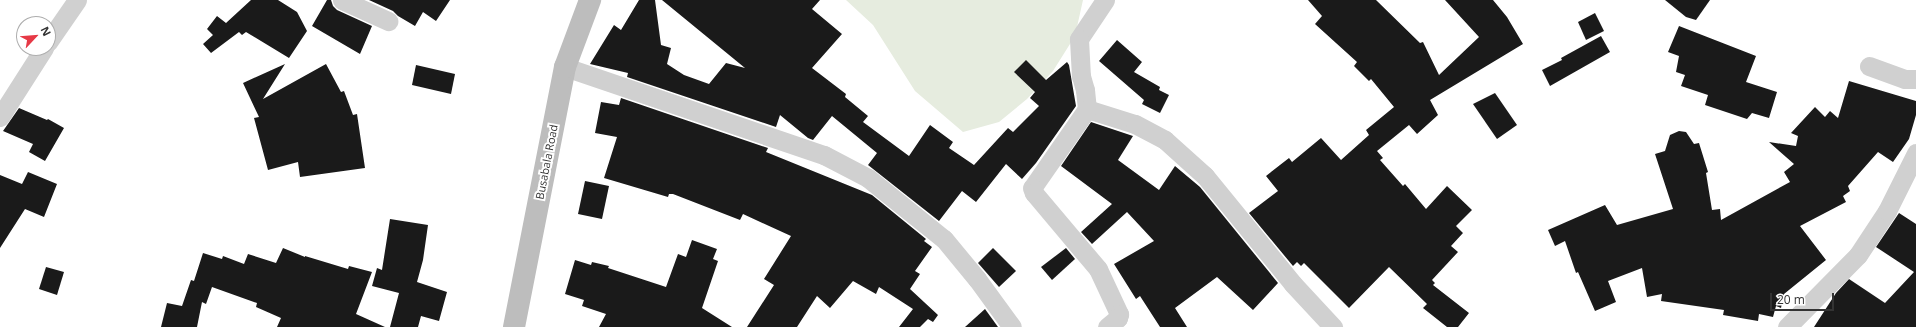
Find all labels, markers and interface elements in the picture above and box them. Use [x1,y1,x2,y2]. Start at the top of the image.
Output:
north arrow [16,16,56,56]
text: N [38,24,55,38]
street label: Busabala Road [533,123,561,201]
scale bar [1772,285,1836,311]
text: 20 m [1777,291,1805,308]

